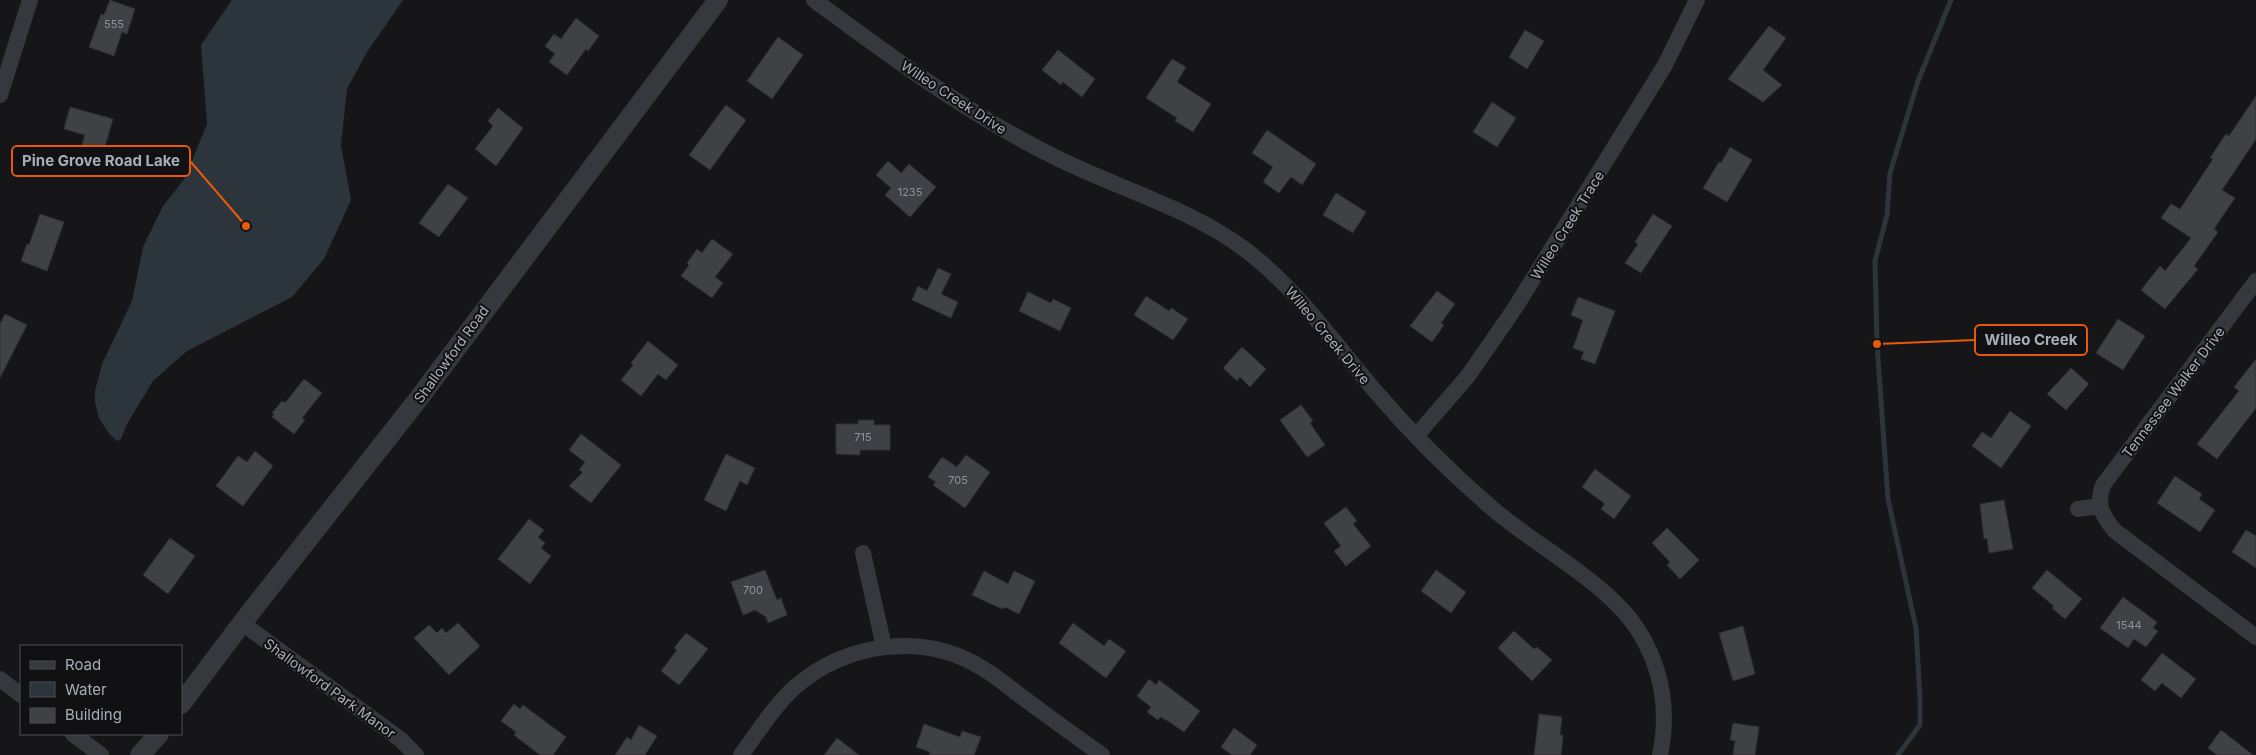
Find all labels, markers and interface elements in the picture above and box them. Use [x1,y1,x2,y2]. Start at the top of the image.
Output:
house number: 555 [104,17,124,31]
street label: Willeo Creek Drive [898,57,1010,137]
callout: Pine Grove Road Lake [12,146,190,176]
text: Pine Grove Road Lake [22,151,180,170]
street label: Willeo Creek Trace [1527,167,1607,283]
house number: 1235 [898,185,923,199]
street label: Willeo Creek Drive [1282,283,1374,387]
street label: Shallowford Road [410,302,492,406]
street label: Tennessee Walker Drive [2118,323,2228,461]
callout: Willeo Creek [1975,325,2087,355]
text: Willeo Creek [1985,330,2078,349]
house number: 715 [854,430,872,444]
house number: 705 [948,473,968,487]
house number: 700 [743,583,763,597]
house number: 1544 [2116,618,2142,632]
street label: Shallowford Park Manor [261,635,399,741]
legend [20,645,182,735]
text: Road [65,655,101,674]
text: Water [65,680,107,699]
text: Building [65,705,122,724]

